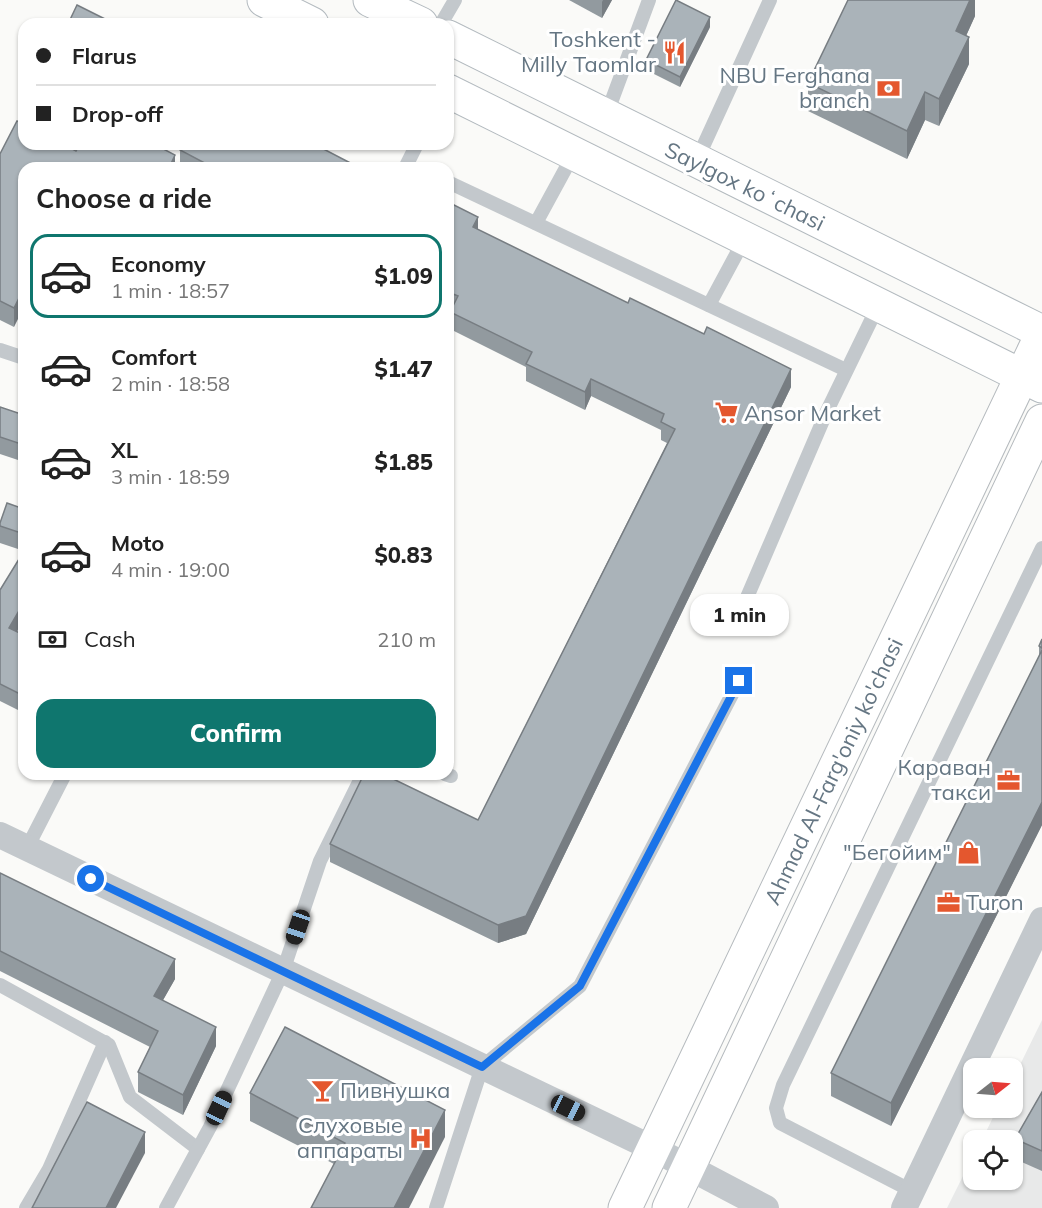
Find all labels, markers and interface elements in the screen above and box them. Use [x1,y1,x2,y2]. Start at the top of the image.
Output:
place label: Toshkent - Milly Taomlar [521,25,656,78]
restaurant icon: Toshkent - Milly Taomlar [661,39,687,65]
text: Flarus [72,42,137,70]
place label: NBU Ferghana branch [720,61,870,114]
bank icon: NBU Ferghana branch [875,75,901,101]
text: Drop-off [72,100,163,128]
street label: Saylgox koʻchasi [660,135,830,237]
text: Choose a ride [36,181,212,215]
icon: car [39,249,93,303]
text: Economy [111,250,206,278]
text: $1.09 [374,262,433,290]
text: 1 min · 18:57 [111,278,230,303]
icon: car [39,342,93,396]
text: Comfort [111,343,197,371]
text: $1.47 [374,355,433,383]
text: 2 min · 18:58 [111,371,230,396]
place label: Ansor Market [744,399,881,427]
supermarket icon: Ansor Market [713,400,739,426]
icon: car [39,435,93,489]
text: XL [111,436,138,464]
text: $1.85 [374,448,433,476]
text: 3 min · 18:59 [111,464,230,489]
icon: car [39,528,93,582]
text: Moto [111,529,164,557]
text: $0.83 [374,541,433,569]
text: 4 min · 19:00 [111,557,230,582]
callout: 1 min [690,594,789,636]
text: 1 min [713,602,766,627]
icon: cash [36,623,69,656]
text: Cash [84,625,136,653]
text: 210 m [377,627,436,652]
street label: Ahmad Al-Farg'oniy ko'chasi [758,633,909,909]
route end [725,667,752,694]
button: Confirm [36,699,436,768]
place label: Караван такси [897,753,991,806]
office icon: Караван такси [996,767,1022,793]
place label: "Бегойим" [843,838,951,866]
shop icon: "Бегойим" [956,839,982,865]
route start [77,865,104,892]
place label: Turon [966,888,1024,916]
office icon: Turon [935,889,961,915]
car [284,907,312,947]
north arrow [963,1058,1023,1118]
map controls [963,1058,1023,1190]
place label: Пивнушка [340,1076,451,1104]
bar icon: Пивнушка [309,1077,335,1103]
car [203,1088,235,1128]
car [548,1092,588,1124]
place label: Слуховые аппараты [297,1111,403,1164]
hospital icon: Слуховые аппараты [408,1125,434,1151]
button: locate [963,1130,1023,1190]

